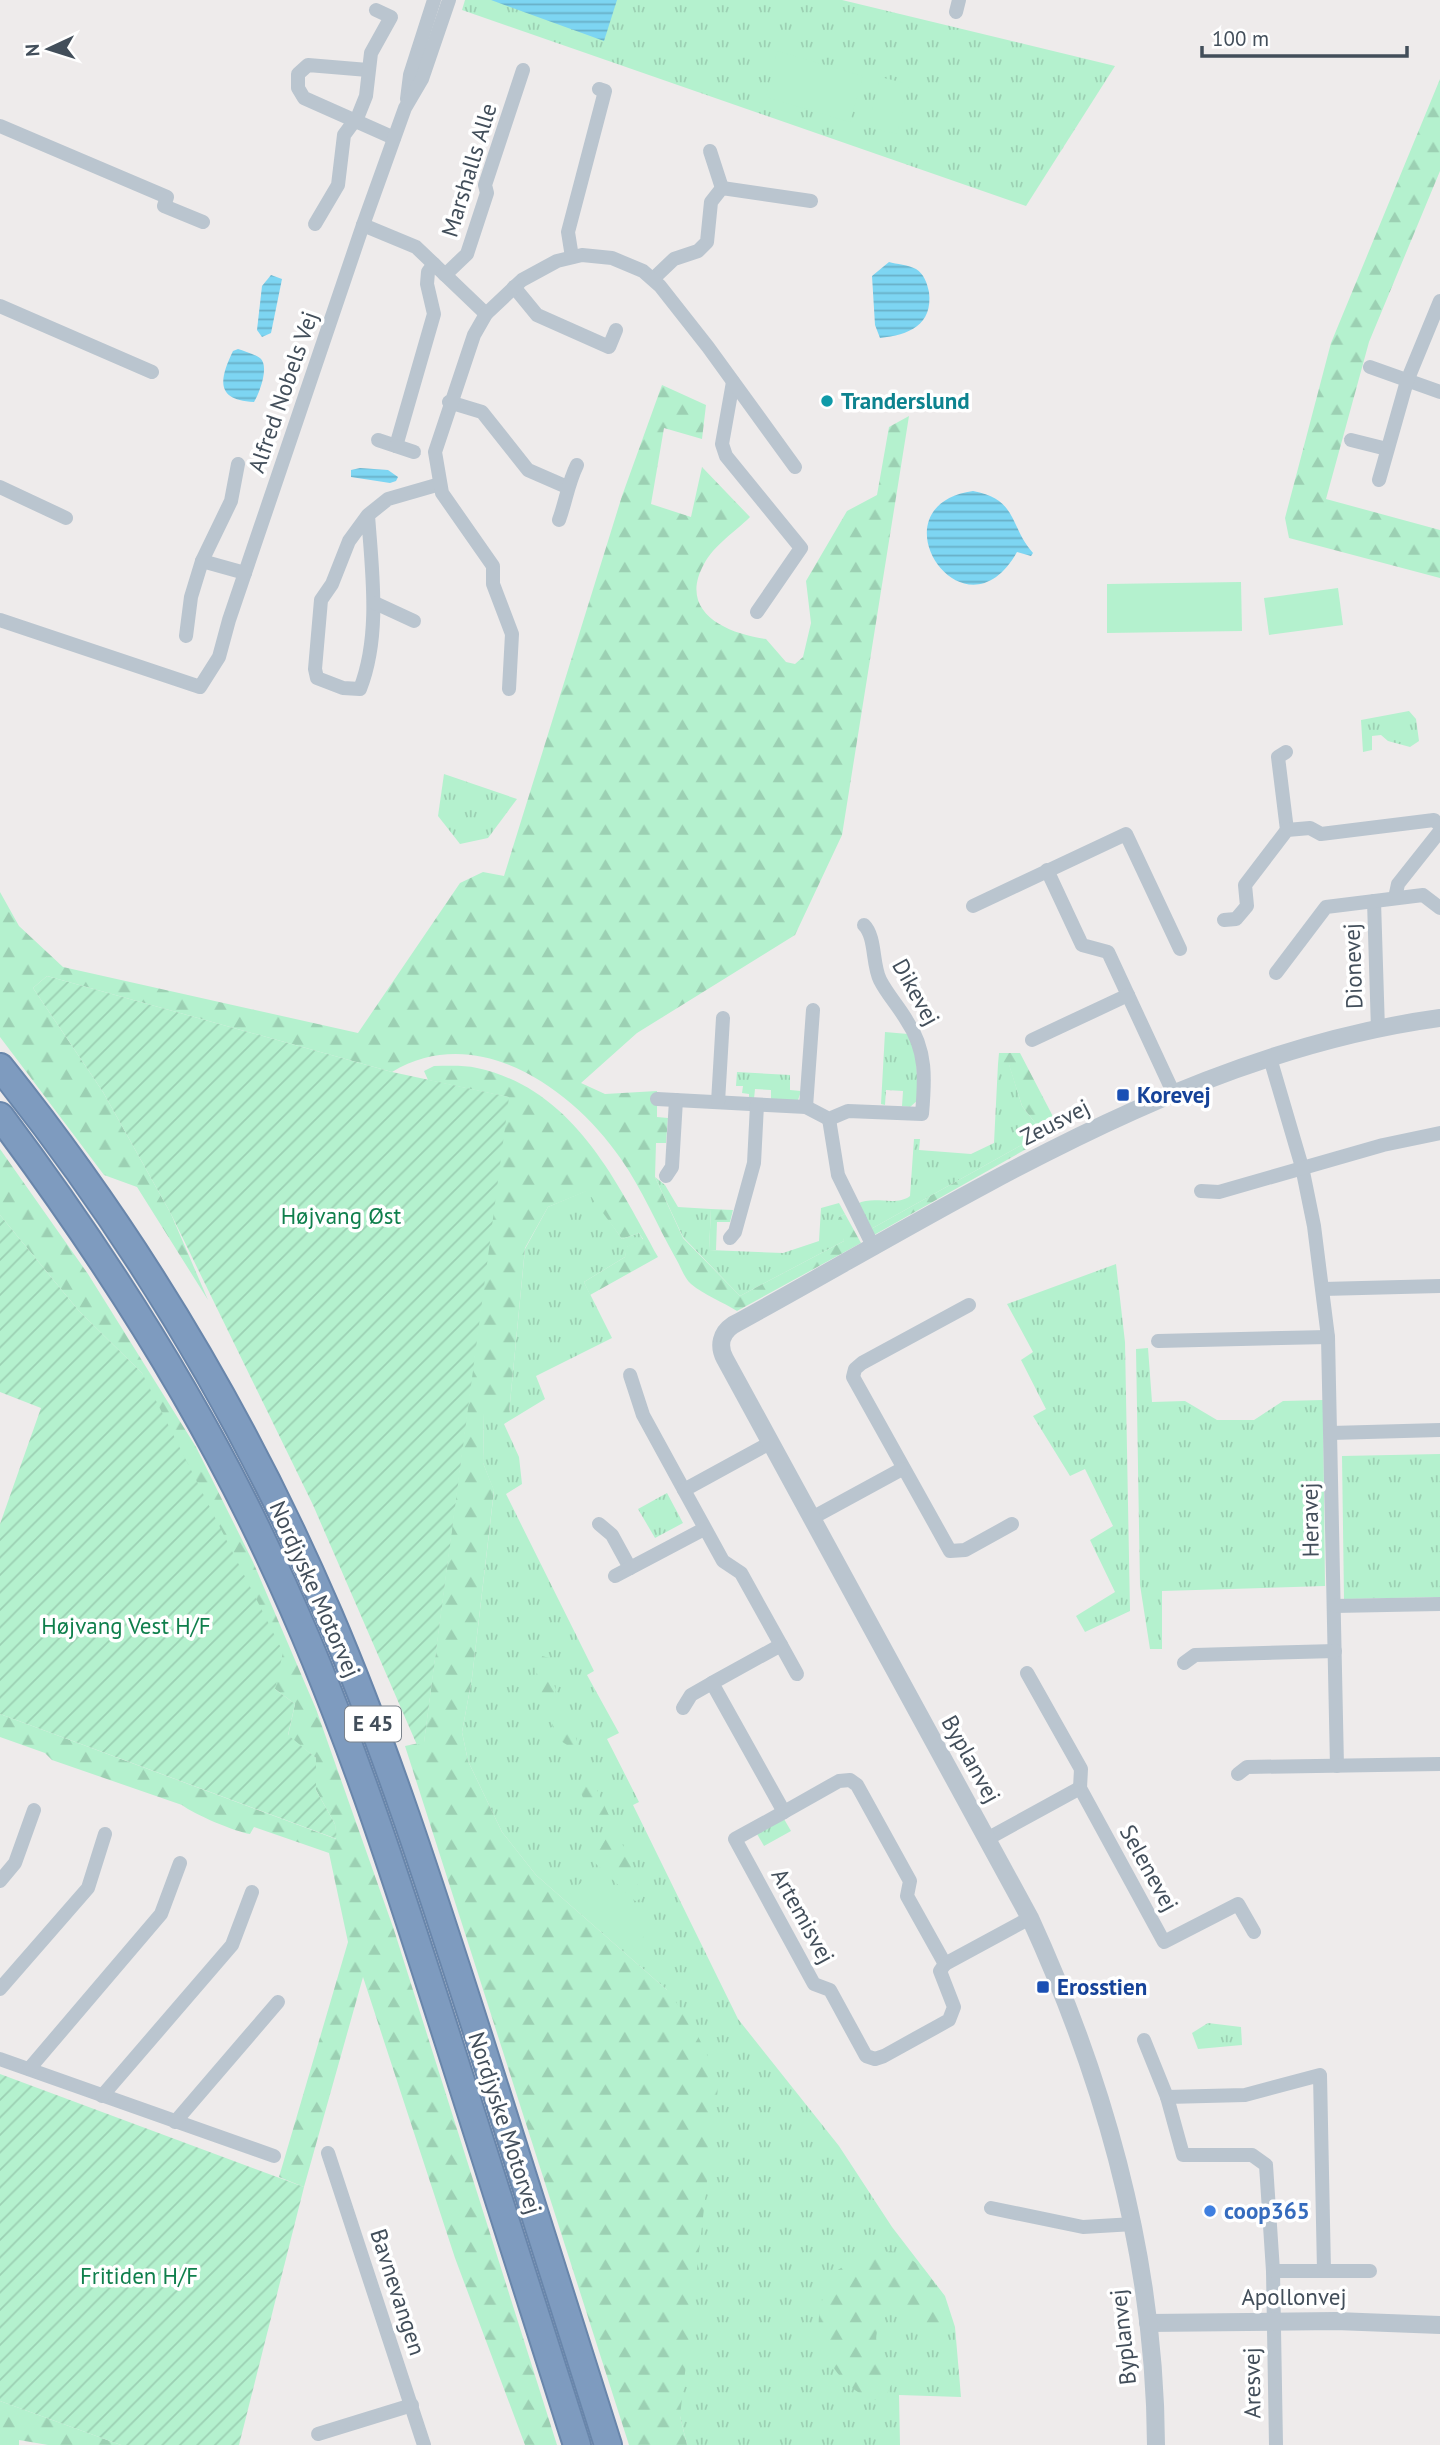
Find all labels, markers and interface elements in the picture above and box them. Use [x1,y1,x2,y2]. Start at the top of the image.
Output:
north arrow [14,14,84,84]
scale bar [1202,14,1407,58]
text: 100 m [1212,25,1269,52]
text: N [20,43,44,57]
street label: Marshalls Alle [434,100,503,240]
street label: Alfred Nobels Vej [241,307,324,476]
place label: Tranderslund [841,386,970,415]
marker: Tranderslund [819,393,835,409]
street label: Dionevej [1337,923,1368,1009]
street label: Dikevej [886,953,947,1030]
place label: Korevej [1137,1080,1211,1109]
marker: Korevej [1115,1087,1131,1103]
street label: Zeusvej [1015,1092,1094,1151]
park label: Højvang Øst [281,1201,402,1230]
street label: Heravej [1294,1482,1325,1558]
street label: Nordjyske Motorvej [264,1496,367,1681]
park label: Højvang Vest H/F [41,1611,211,1640]
road number: E 45 [345,1706,401,1742]
street label: Byplanvej [935,1710,1007,1808]
street label: Selenevej [1114,1819,1185,1916]
street label: Artemisvej [765,1863,841,1968]
place label: Erosstien [1057,1972,1147,2001]
marker: Erosstien [1035,1979,1051,1995]
street label: Nordjyske Motorvej [462,2028,549,2218]
place label: coop365 [1224,2196,1310,2225]
marker: coop365 [1202,2203,1218,2219]
street label: Bavnevangen [364,2225,433,2359]
park label: Fritiden H/F [80,2261,198,2290]
street label: Apollonvej [1241,2282,1347,2311]
street label: Byplanvej [1103,2288,1142,2386]
street label: Aresvej [1236,2347,1267,2419]

